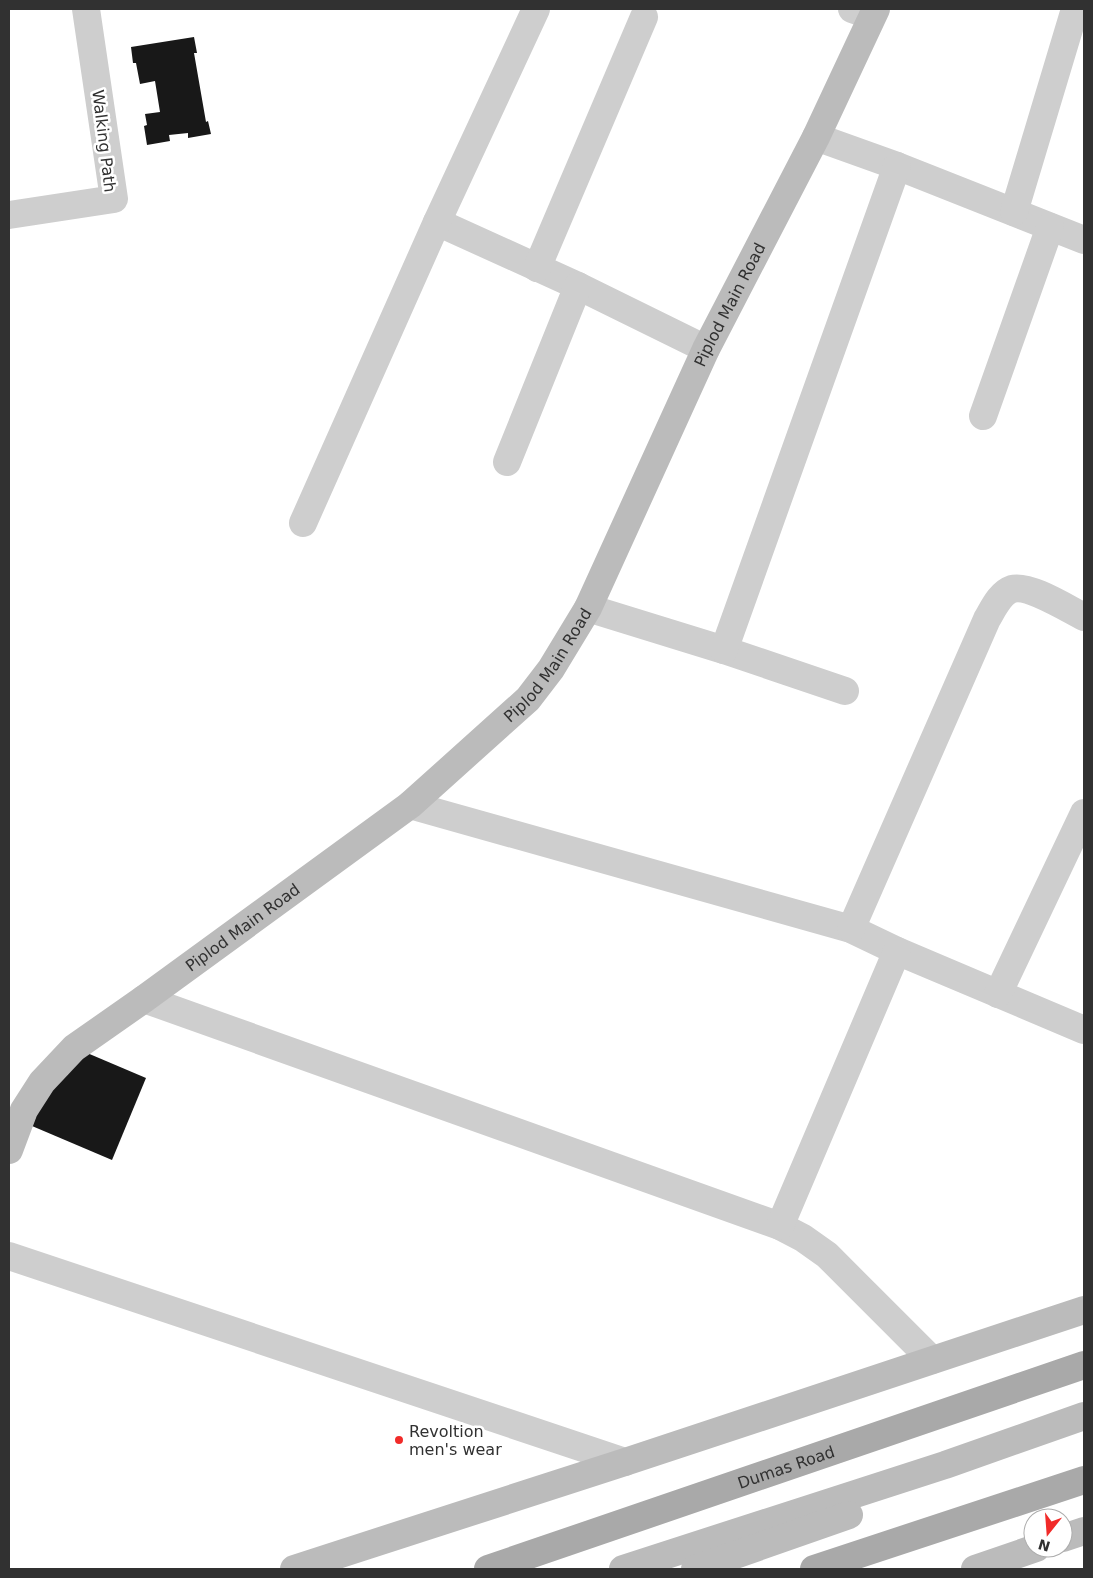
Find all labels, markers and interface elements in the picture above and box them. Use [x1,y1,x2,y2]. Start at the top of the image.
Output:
street label: Walking Path [88,89,120,193]
street label: Piplod Main Road [690,239,769,369]
street label: Piplod Main Road [500,605,595,726]
street label: Piplod Main Road [182,879,303,975]
place label: Revoltion men's wear [409,1422,502,1459]
marker: Revoltion men's wear [393,1434,405,1446]
street label: Dumas Road [735,1442,837,1492]
north arrow [1023,1508,1073,1558]
text: N [1036,1536,1052,1555]

